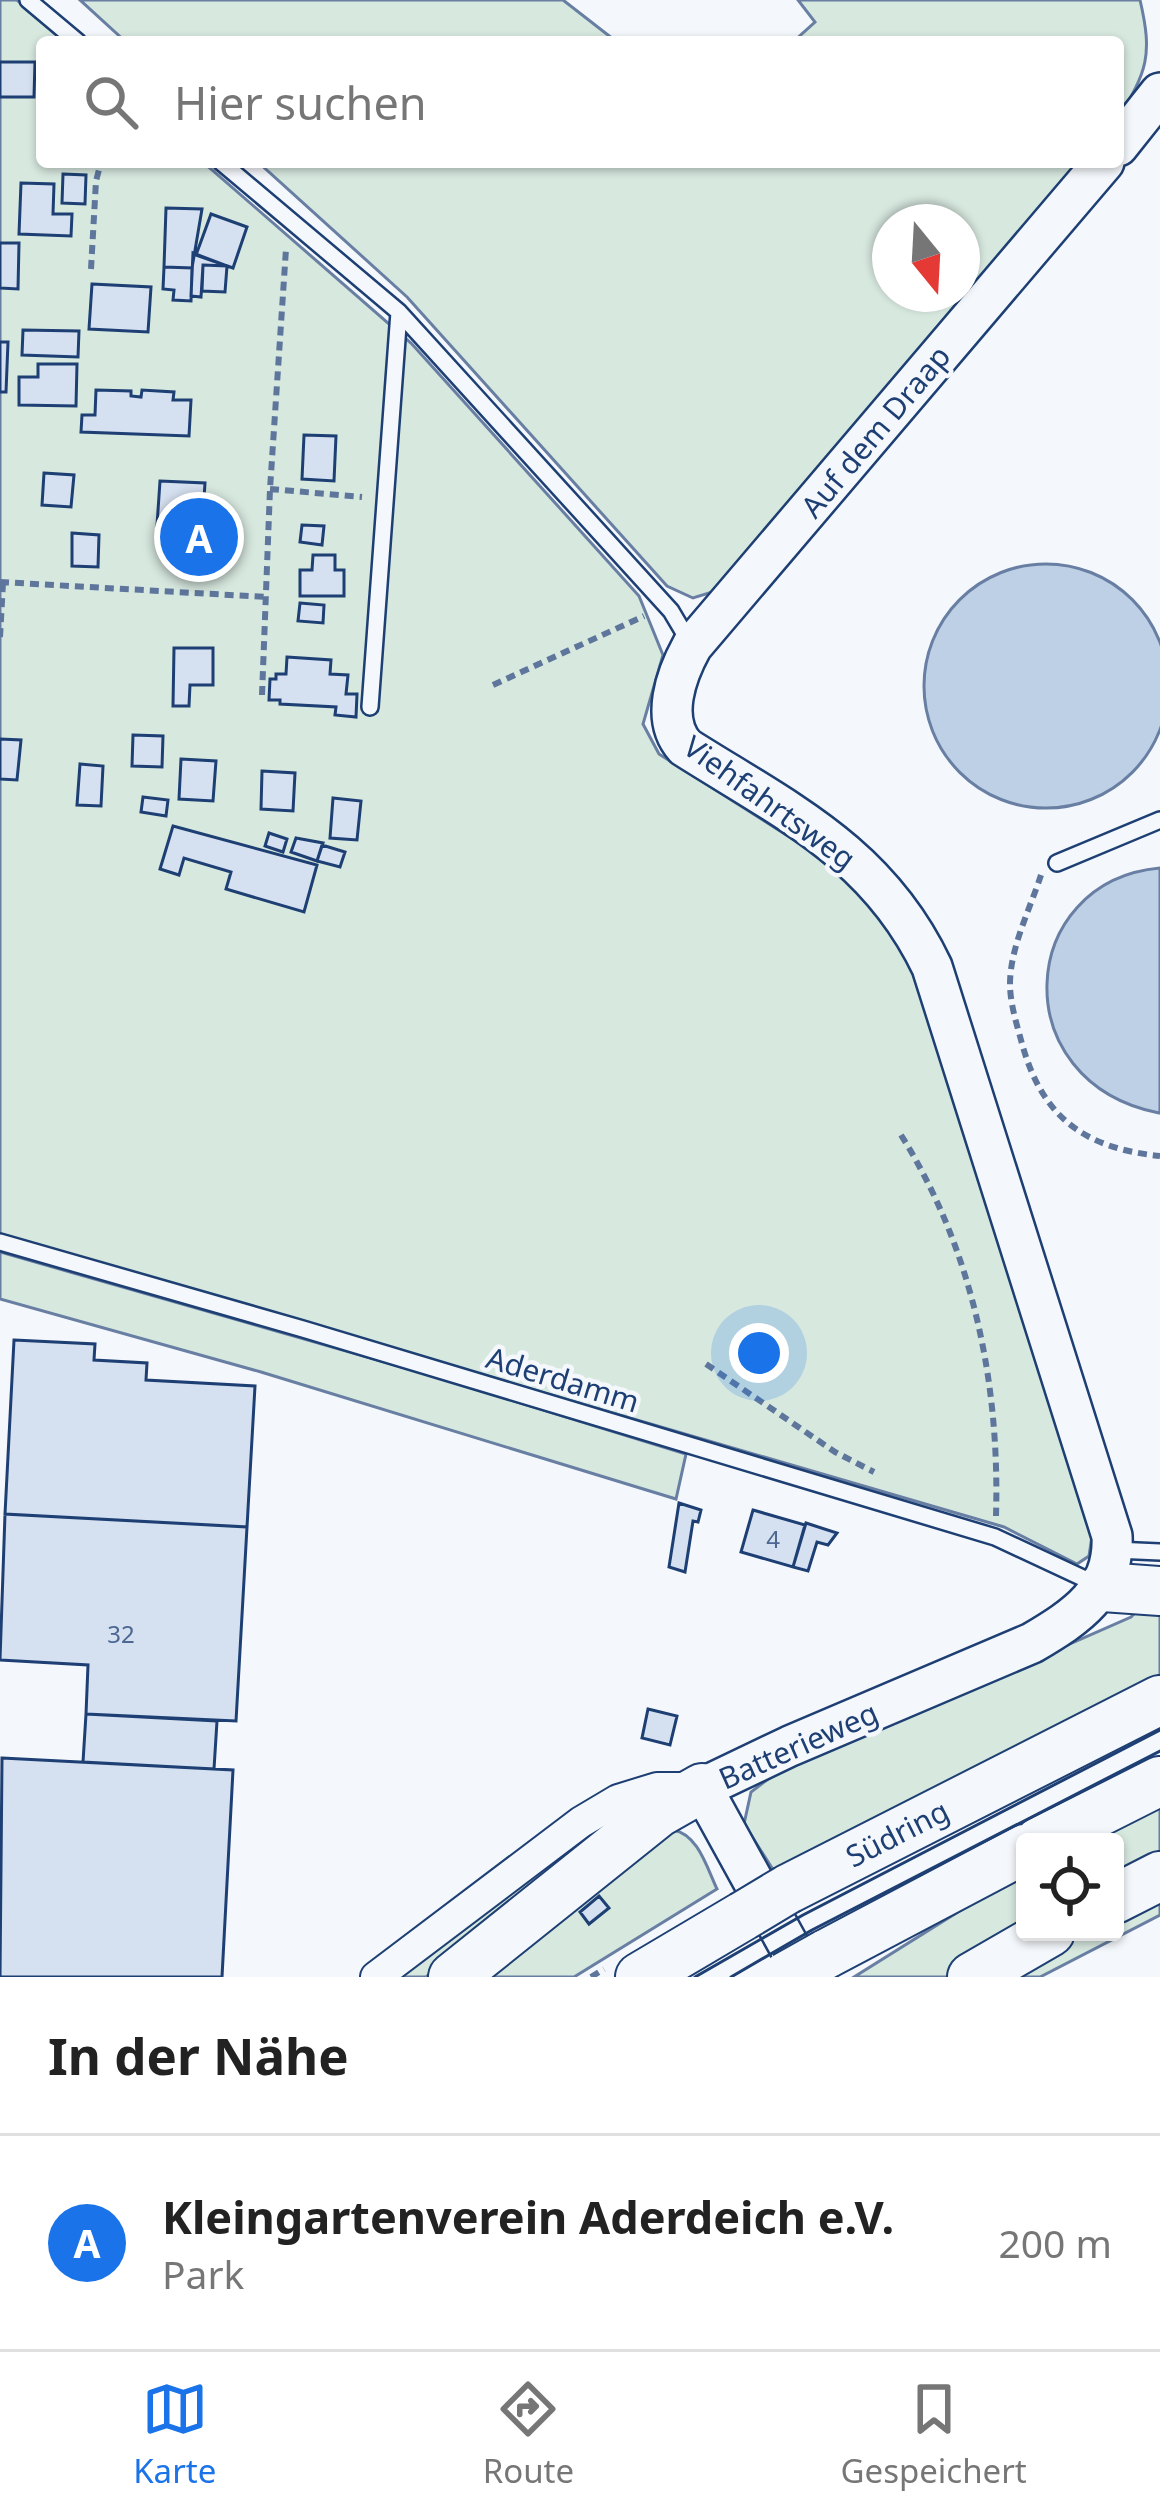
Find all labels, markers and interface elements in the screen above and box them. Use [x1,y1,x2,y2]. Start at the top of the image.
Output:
search box [36,36,1124,168]
icon: search [78,69,144,135]
text: Hier suchen [174,72,427,133]
north arrow [872,204,980,312]
street label: Auf dem Draap [791,336,959,526]
pin: A [160,492,238,582]
street label: Viehfahrtsweg [676,726,864,878]
your location [729,1323,789,1383]
street label: Aderdamm [482,1336,644,1422]
house number: 4 [766,1522,780,1555]
house number: 32 [107,1617,135,1650]
street label: Batterieweg [712,1692,884,1798]
street label: Südring [838,1790,956,1876]
map controls [1016,1833,1124,1941]
button: locate [1016,1833,1124,1941]
text: In der Nähe [48,2020,349,2090]
text: Kleingartenverein Aderdeich e.V. [162,2186,894,2247]
text: A [74,2216,101,2269]
text: 200 m [998,2216,1112,2269]
text: Park [162,2247,244,2300]
tab: Karte [133,2376,216,2493]
tab: Route [483,2376,574,2493]
tab: Gespeichert [841,2376,1027,2493]

